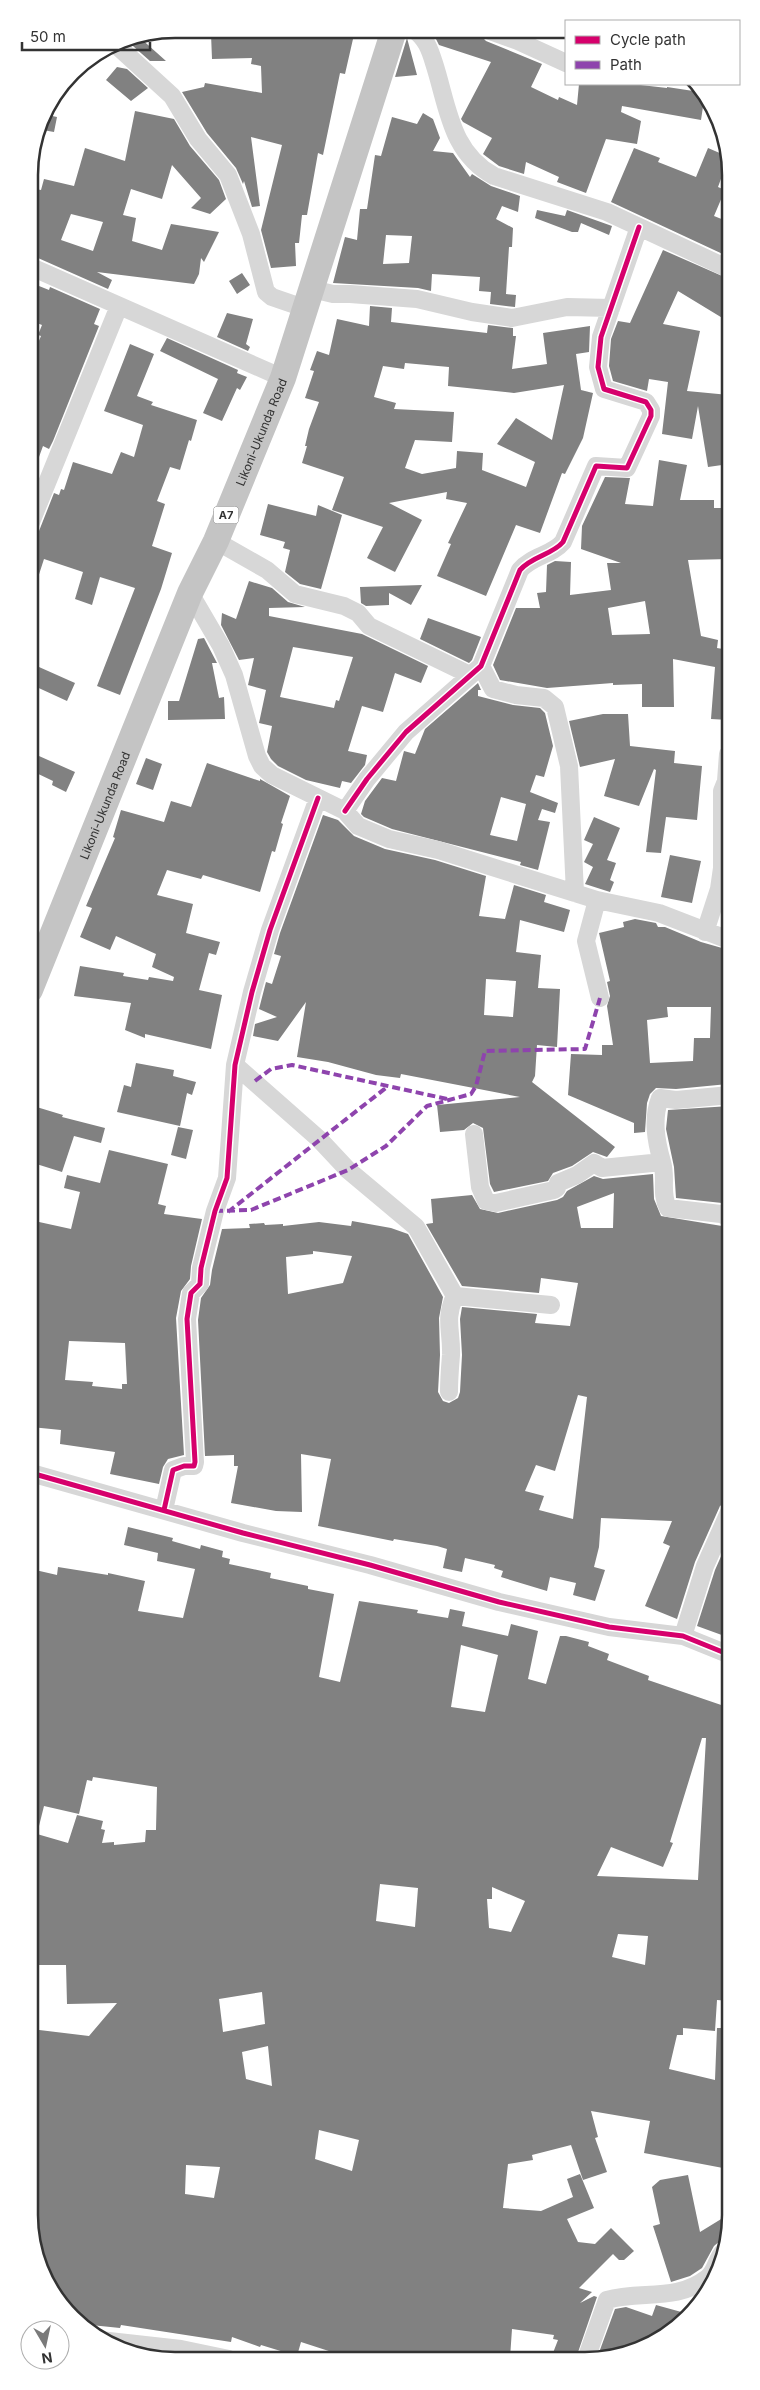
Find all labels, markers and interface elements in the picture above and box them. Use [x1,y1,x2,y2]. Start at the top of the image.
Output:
scale bar [22,20,150,52]
legend [565,20,740,85]
text: 50 m [30,27,66,46]
text: Cycle path [610,30,686,49]
text: Path [610,55,642,74]
street label: Likoni-Ukunda Road [232,376,290,488]
road number: A7 [214,506,238,524]
street label: Likoni-Ukunda Road [76,749,133,862]
north arrow [20,2320,70,2370]
text: N [41,2349,54,2368]

